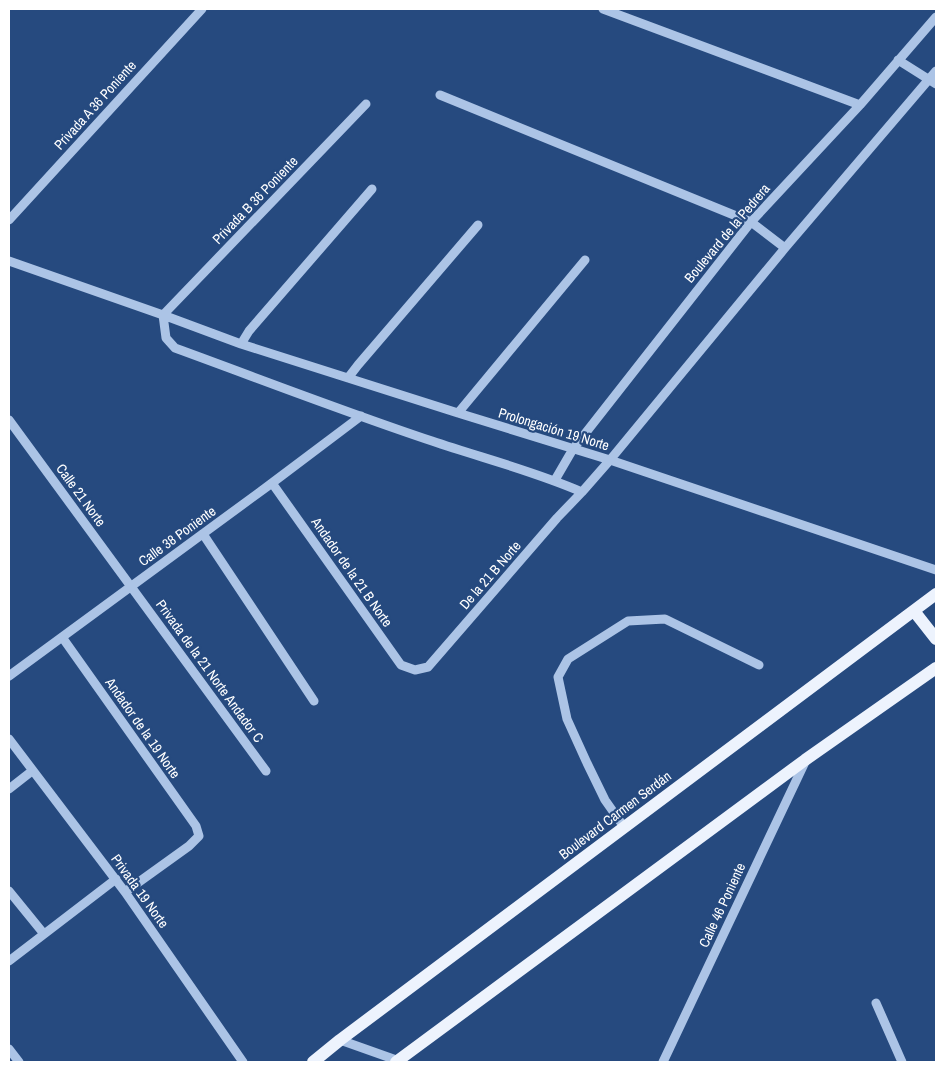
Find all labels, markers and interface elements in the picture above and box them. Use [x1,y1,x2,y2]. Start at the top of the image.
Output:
street label: Privada A 36 Poniente [50,57,140,153]
street label: Privada B 36 Poniente [208,152,302,248]
street label: Boulevard de la Pedrera [680,179,774,286]
street label: Prolongación 19 Norte [496,404,612,454]
street label: Calle 21 Norte [52,460,110,530]
street label: Calle 38 Poniente [135,502,219,570]
street label: Andador de la 21 B Norte [307,513,397,630]
street label: De la 21 B Norte [455,537,525,613]
street label: Privada de la 21 Norte Andador C [152,596,268,746]
street label: Andador de la 19 Norte [101,673,184,782]
street label: Boulevard Carmen Serdán [555,767,675,863]
street label: Privada 19 Norte [107,851,173,931]
street label: Calle 46 Poniente [695,860,749,950]

